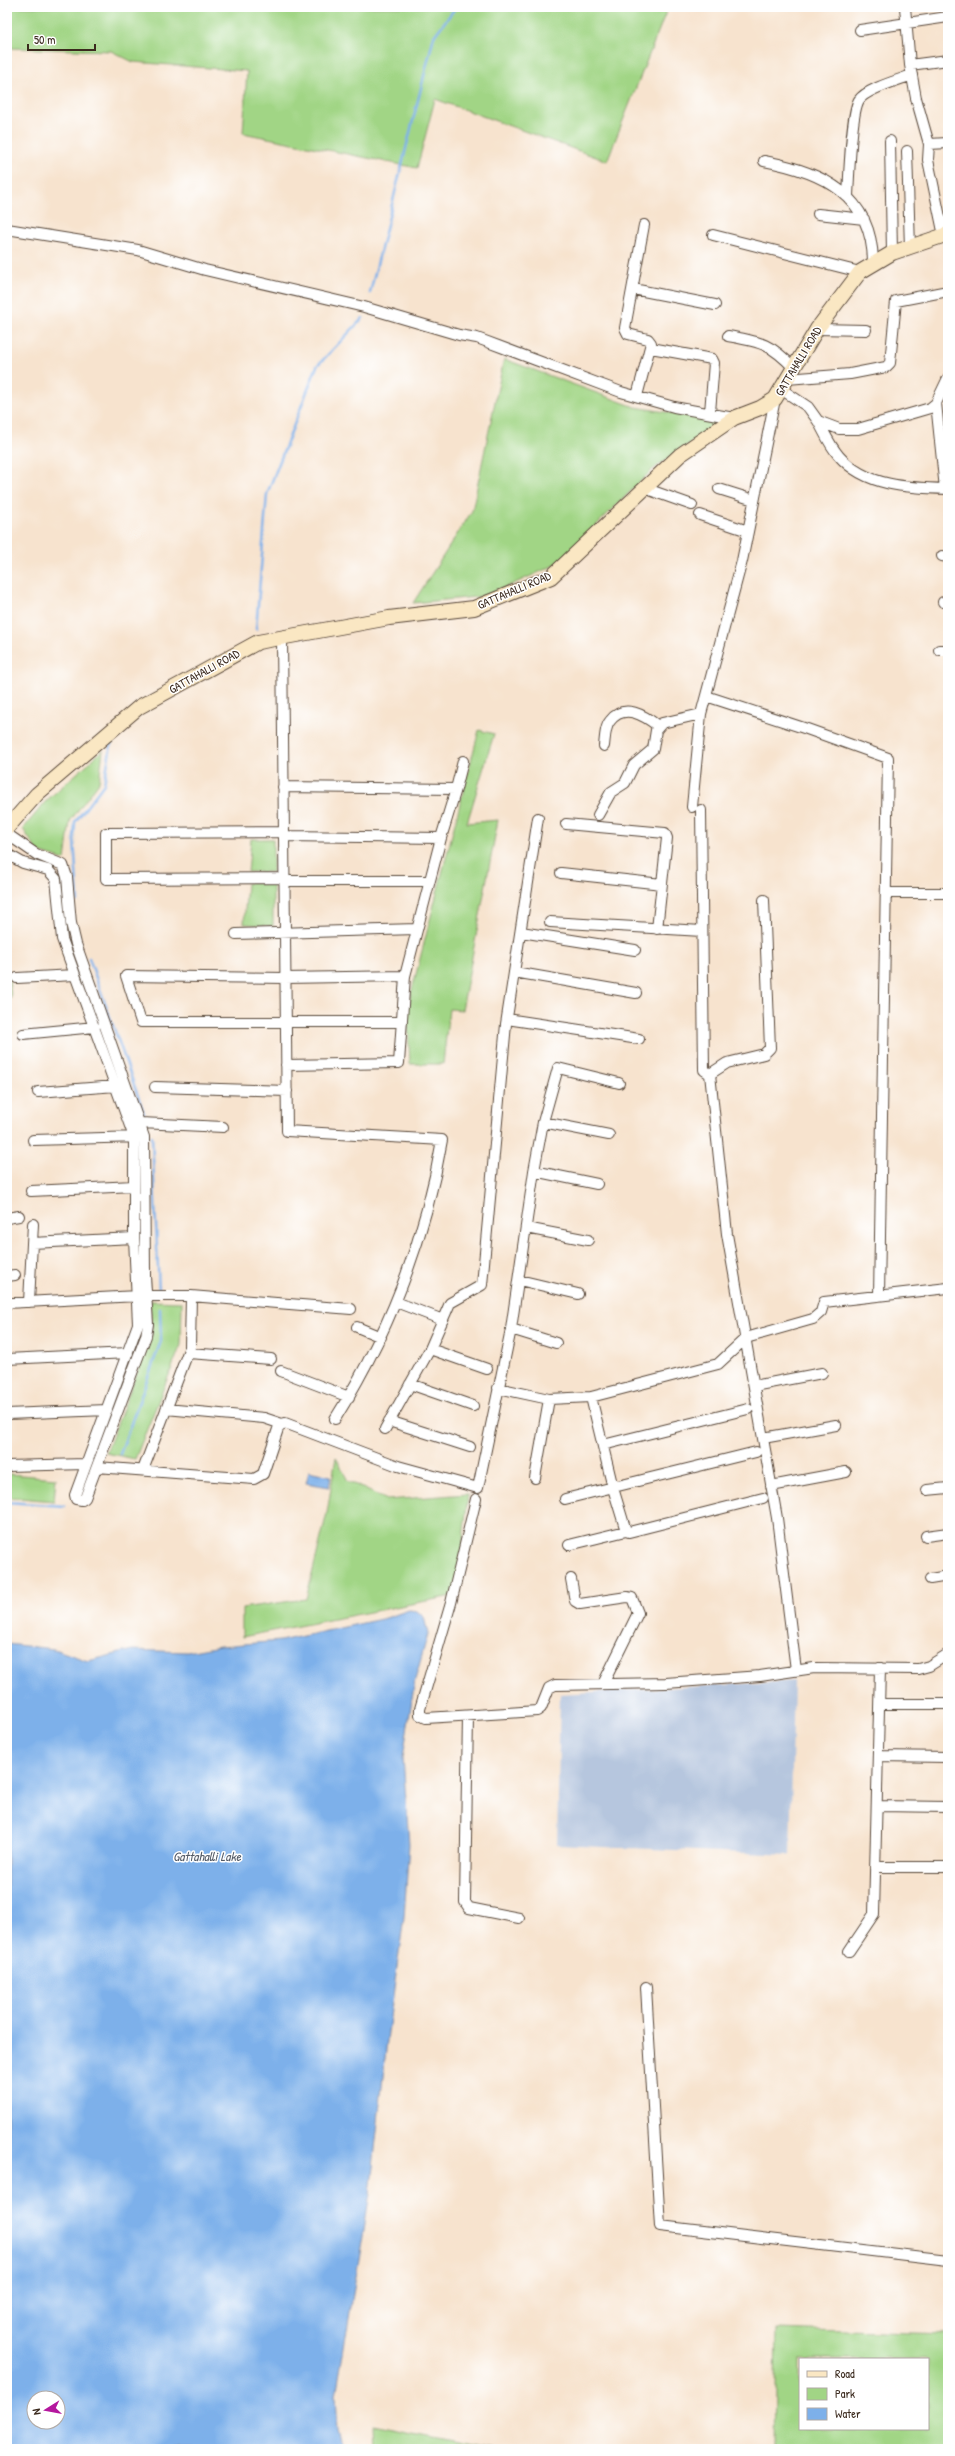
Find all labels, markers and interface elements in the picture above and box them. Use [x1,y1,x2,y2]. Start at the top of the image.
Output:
scale bar [28,26,95,52]
text: 50 m [34,31,55,48]
street label: GATTAHALLI ROAD [771,323,826,399]
street label: GATTAHALLI ROAD [475,567,554,613]
street label: GATTAHALLI ROAD [166,644,243,697]
water label: Gattahalli Lake [173,1847,242,1865]
legend [799,2358,929,2430]
text: Road [835,2365,855,2382]
text: Park [835,2385,855,2402]
north arrow [26,2390,66,2430]
text: Water [835,2405,861,2422]
text: N [29,2408,44,2416]

